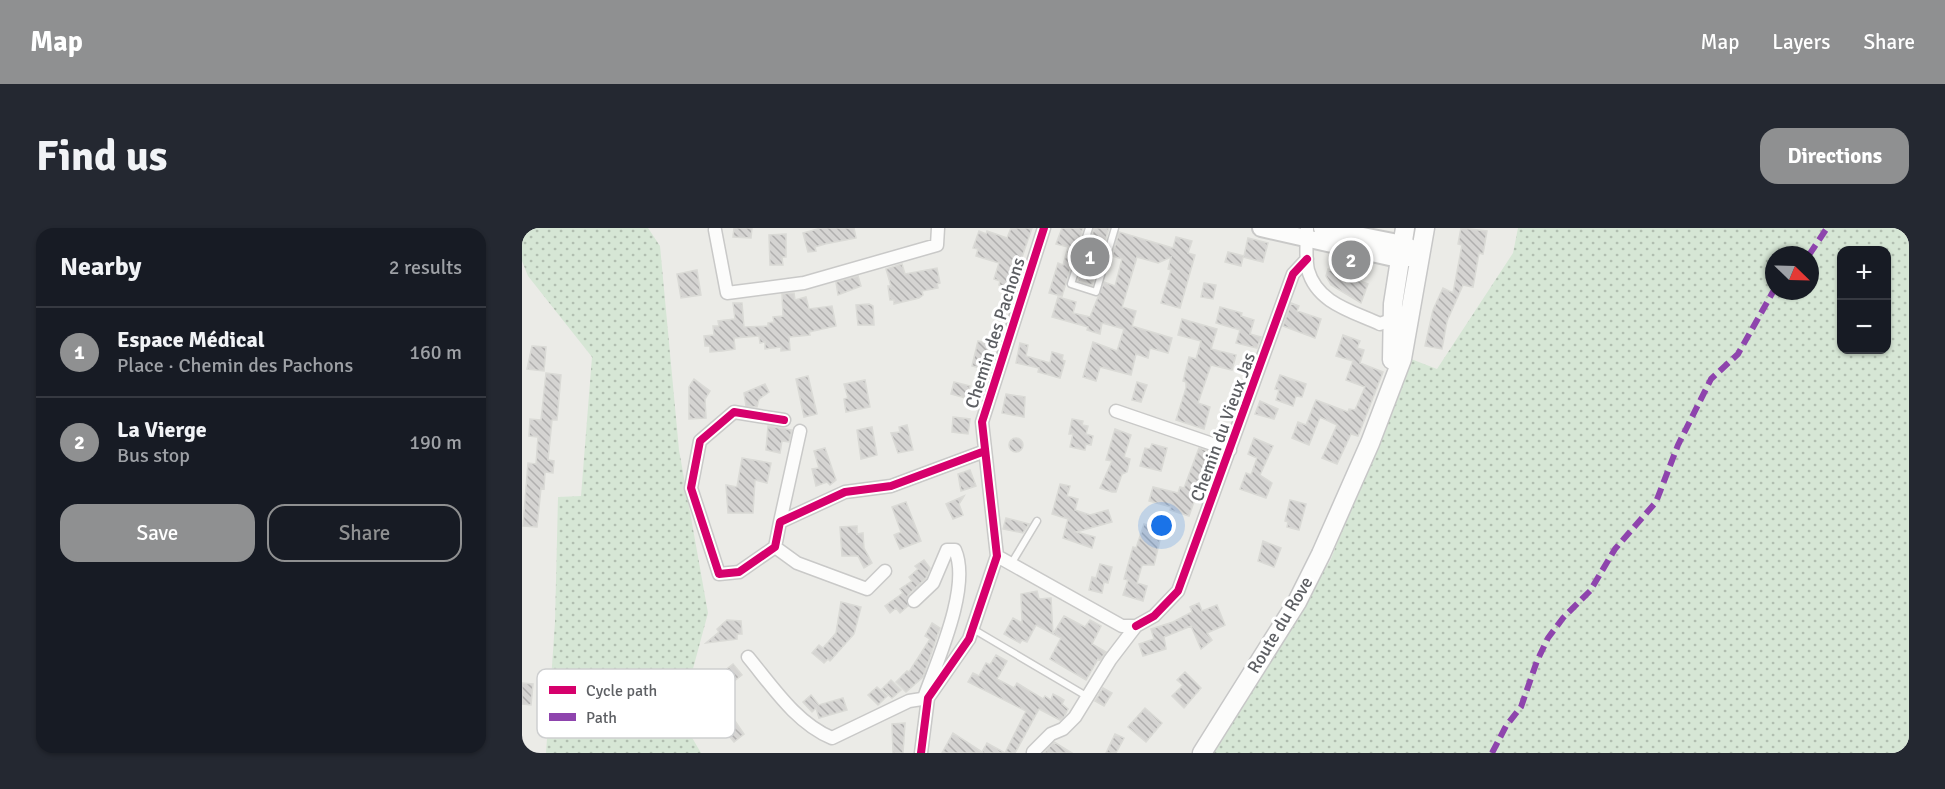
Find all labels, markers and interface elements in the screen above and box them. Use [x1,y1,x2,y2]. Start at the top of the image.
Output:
text: Map [30,25,83,59]
text: Map [1701,29,1739,55]
text: Layers [1772,29,1830,55]
text: Share [1863,29,1915,55]
button: Directions [1760,128,1909,184]
text: Find us [36,131,167,182]
pin: 1 [1070,234,1110,279]
pin: 2 [1332,237,1370,282]
north arrow [1765,246,1819,300]
map controls [1837,246,1891,354]
button: + [1837,246,1891,300]
text: Nearby [60,251,141,283]
text: 2 results [389,255,462,280]
street label: Chemin des Pachons [960,255,1030,411]
button: − [1837,300,1891,354]
text: Espace Médical [117,326,265,353]
text: 1 [74,340,85,365]
text: 160 m [409,340,462,365]
street label: Chemin du Vieux Jas [1186,349,1260,505]
text: Place · Chemin des Pachons [117,353,353,378]
text: La Vierge [117,416,207,443]
text: 2 [74,430,85,455]
text: 190 m [409,430,462,455]
text: Bus stop [117,443,190,468]
button: Save [60,504,255,562]
button: Share [267,504,462,562]
your location [1147,511,1176,540]
street label: Route du Rove [1243,573,1317,677]
legend [537,669,735,738]
text: Cycle path [586,681,657,701]
text: Path [586,708,617,728]

